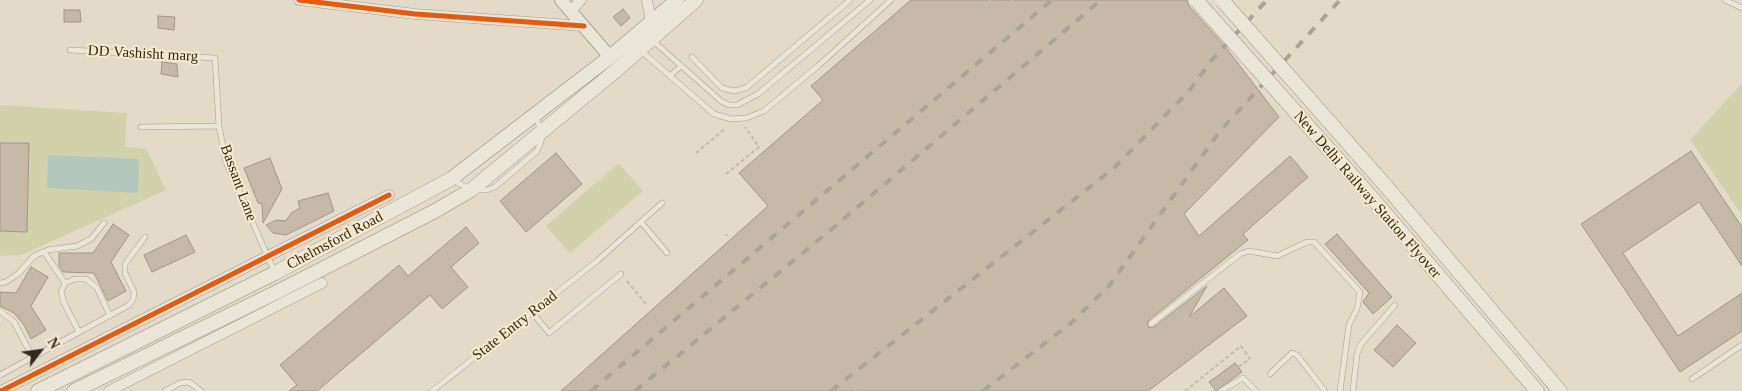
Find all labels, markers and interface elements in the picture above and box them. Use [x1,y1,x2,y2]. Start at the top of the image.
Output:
street label: DD Vashisht marg [87,42,199,66]
street label: New Delhi Railway Station Flyover [1289,108,1445,282]
street label: Bassant Lane [216,142,260,224]
street label: Chelmsford Road [284,208,386,274]
street label: State Entry Road [469,287,561,365]
north arrow [15,326,65,376]
text: N [44,335,62,351]

